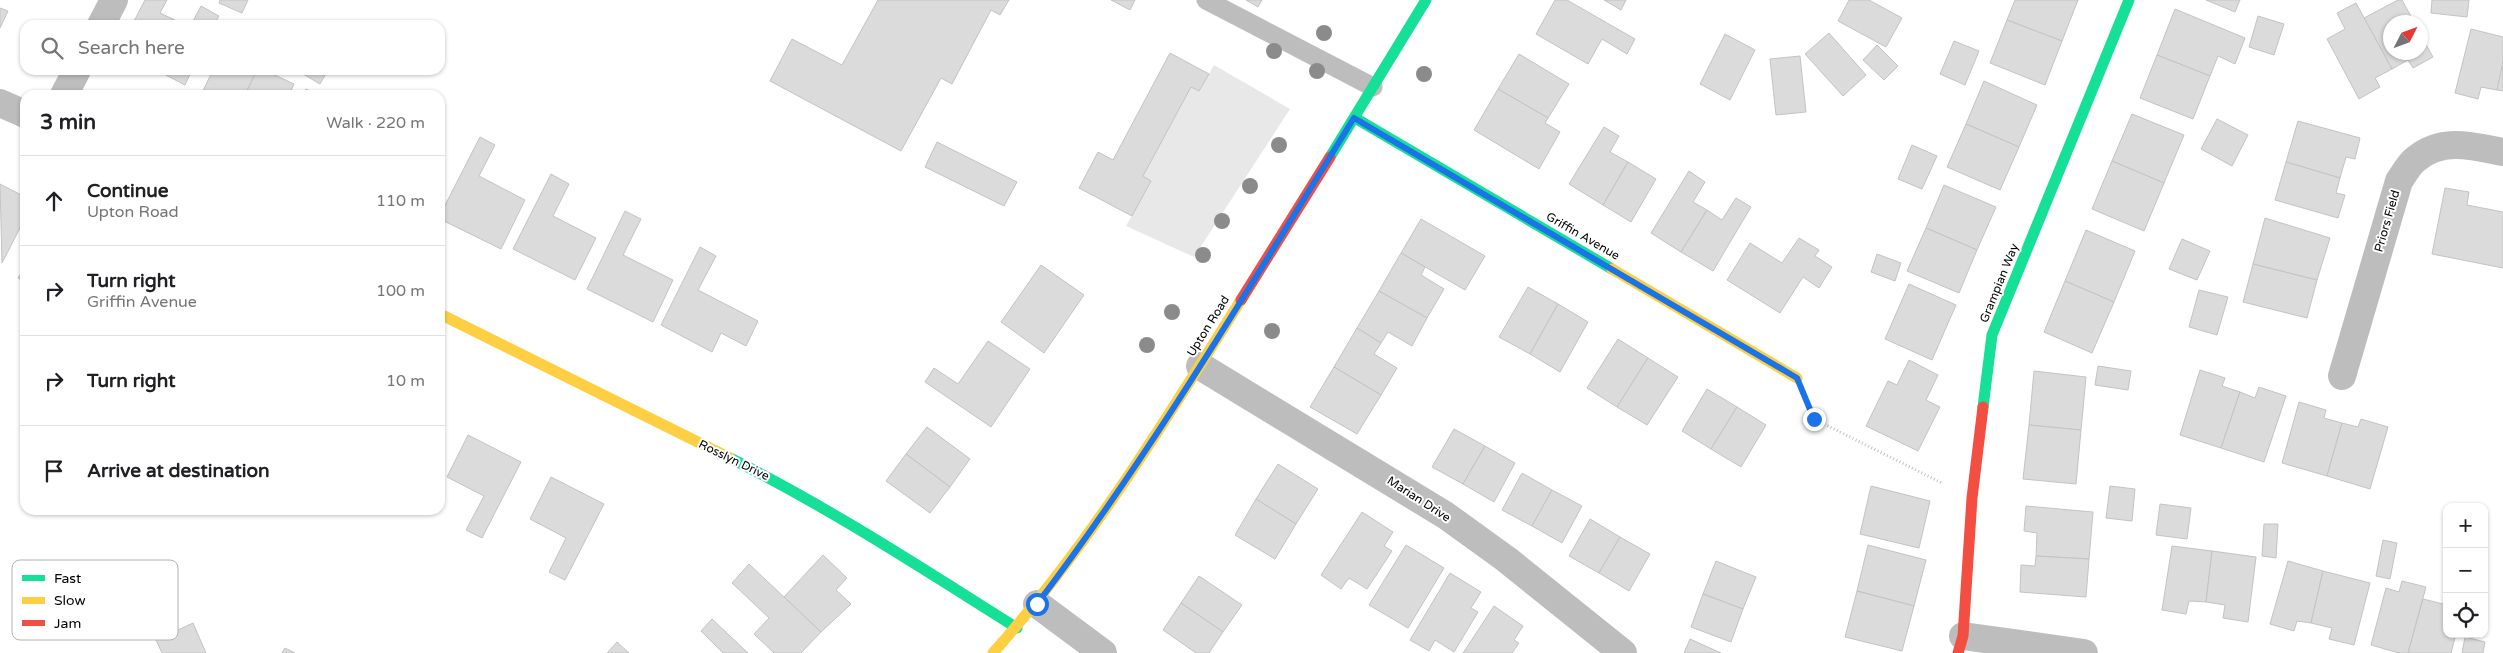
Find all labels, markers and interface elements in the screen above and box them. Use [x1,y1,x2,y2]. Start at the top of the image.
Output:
north arrow [2383,15,2428,60]
search box [20,20,445,75]
icon: search [38,34,66,62]
text: Search here [78,37,185,59]
text: 3 min [40,110,96,135]
text: Walk · 220 m [326,113,425,133]
text: Continue [87,180,169,202]
icon: ahead [40,187,68,215]
street label: Priors Field [2371,188,2403,254]
text: 110 m [376,191,425,211]
text: Upton Road [87,202,179,222]
street label: Griffin Avenue [1544,209,1622,263]
street label: Grampian Way [1977,241,2021,325]
text: Turn right [87,270,175,292]
icon: right [40,277,68,305]
text: 100 m [376,281,425,301]
text: Griffin Avenue [87,292,197,312]
street label: Upton Road [1184,293,1232,359]
icon: right [40,367,68,395]
text: Turn right [87,370,175,392]
text: 10 m [386,371,425,391]
route end [1803,408,1826,431]
street label: Rosslyn Drive [696,437,772,483]
icon: arrive [40,457,68,485]
text: Arrive at destination [87,460,270,482]
street label: Marian Drive [1385,473,1453,525]
map controls [2443,503,2488,638]
button: + [2443,503,2488,548]
button: − [2443,548,2488,593]
legend [12,560,178,640]
text: Fast [54,570,82,587]
text: Slow [54,592,86,609]
route start [1026,593,1049,616]
button: locate [2443,593,2488,638]
text: Jam [54,615,81,632]

